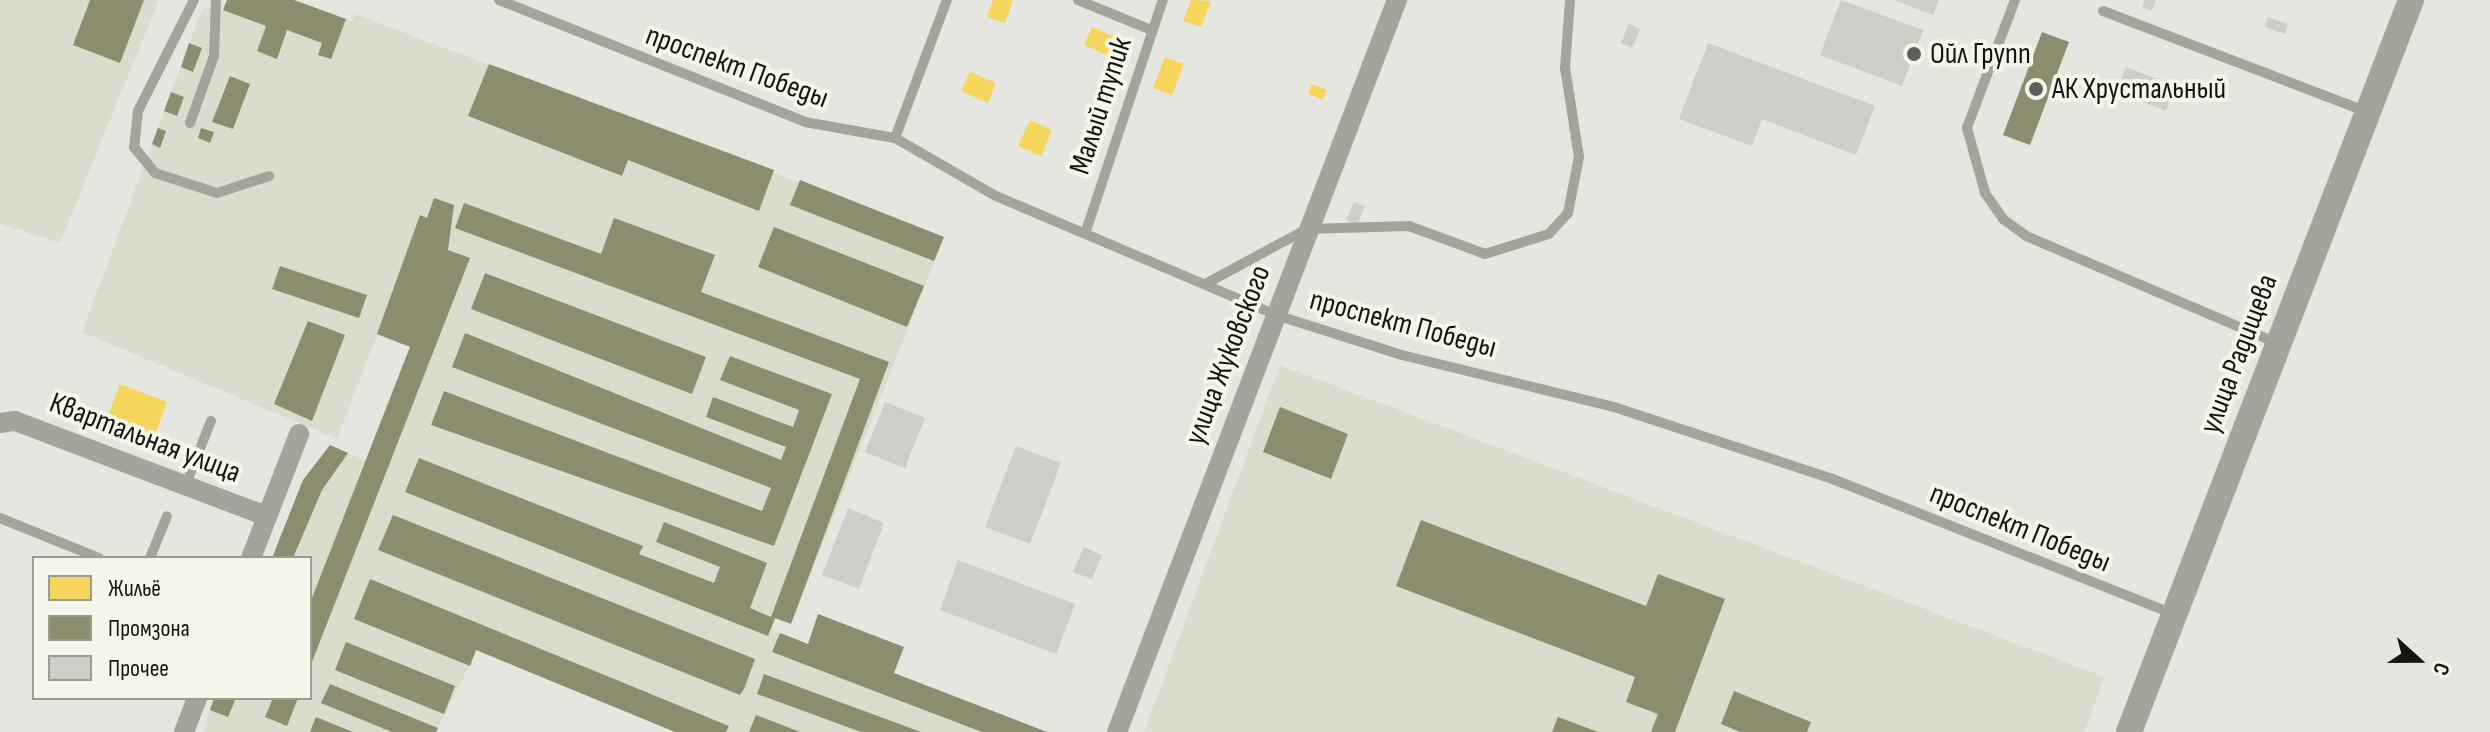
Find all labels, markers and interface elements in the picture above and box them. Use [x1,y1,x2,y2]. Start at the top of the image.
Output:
street label: проспект Победы [641,17,833,117]
street label: Малый тупик [1062,33,1140,179]
place label: Ойл Групп [1930,36,2031,72]
marker: Ойл Групп [1905,45,1923,63]
place label: АК Хрустальный [2052,71,2226,107]
marker: АК Хрустальный [2027,80,2045,98]
street label: улица Жуковского [1177,260,1279,450]
street label: улица Радищева [2192,269,2286,439]
street label: проспект Победы [1306,282,1500,366]
street label: Квартальная улица [44,385,246,491]
street label: проспект Победы [1924,475,2116,581]
legend [32,556,312,700]
text: Жильё [108,574,161,603]
text: Промзона [108,614,190,643]
north arrow [2378,620,2458,700]
text: Прочее [108,654,169,683]
text: С [2426,659,2456,679]

